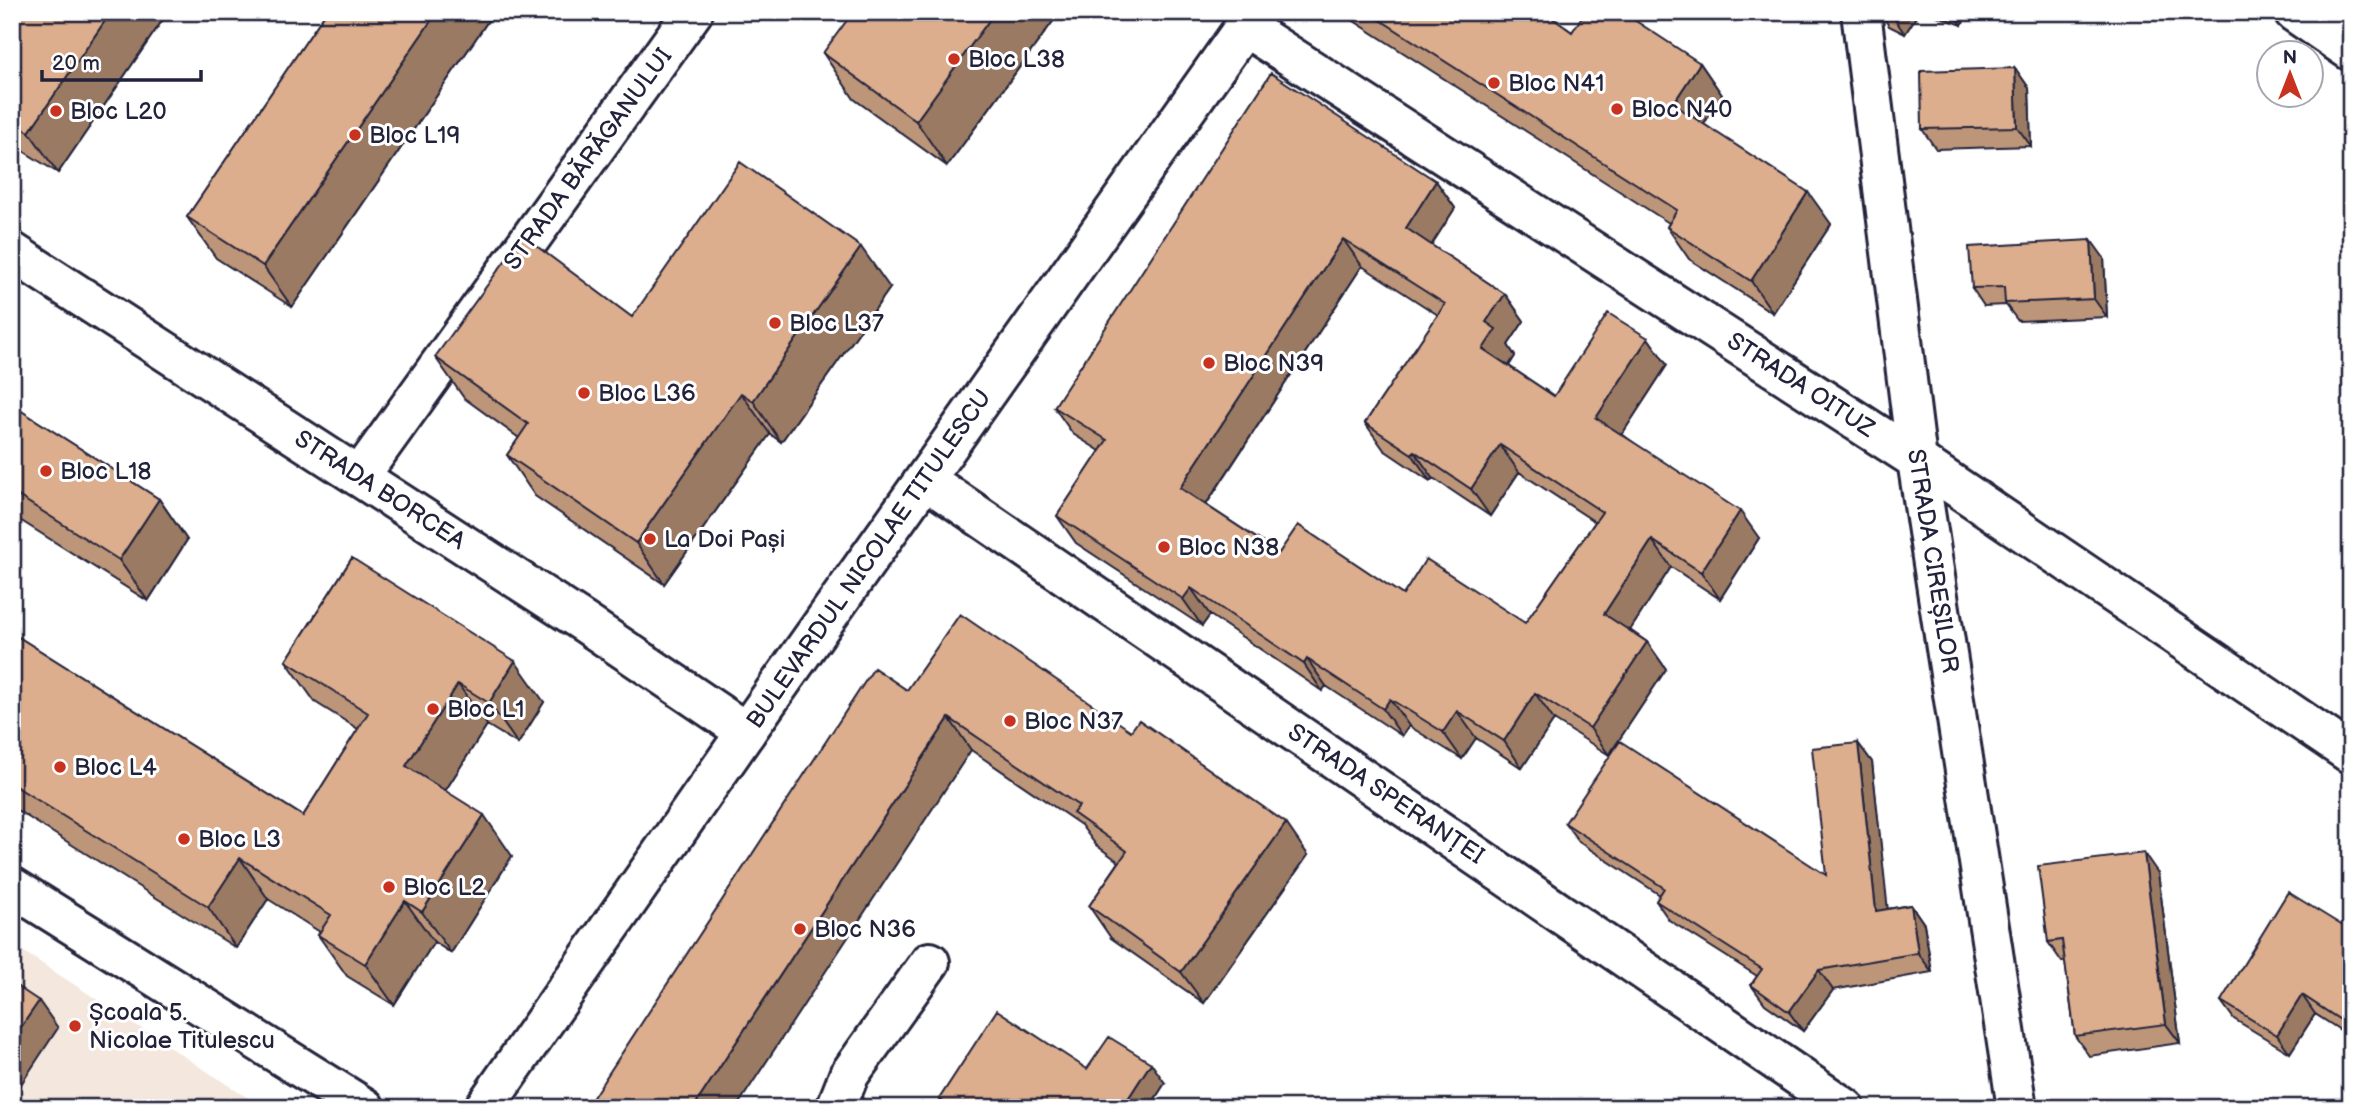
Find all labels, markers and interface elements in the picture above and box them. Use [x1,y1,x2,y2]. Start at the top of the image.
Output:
scale bar [42,38,201,82]
north arrow [2254,38,2324,108]
street label: STRADA BĂRĂGANULUI [497,42,678,276]
place label: Bloc L38 [968,45,1065,74]
text: N [2283,47,2297,70]
text: 20 m [52,51,100,76]
marker: Bloc L38 [946,51,962,67]
place label: Bloc N41 [1508,69,1604,98]
marker: Bloc N41 [1486,75,1502,91]
place label: Bloc N40 [1631,95,1732,124]
place label: Bloc L20 [70,97,167,126]
marker: Bloc N40 [1609,101,1625,117]
marker: Bloc L20 [48,103,64,119]
place label: Bloc L19 [369,121,460,150]
marker: Bloc L19 [347,127,363,143]
place label: Bloc L37 [789,309,884,338]
marker: Bloc L37 [767,315,783,331]
street label: STRADA OITUZ [1722,326,1881,444]
place label: Bloc N39 [1223,349,1324,378]
marker: Bloc N39 [1201,355,1217,371]
place label: Bloc L36 [598,379,696,408]
street label: BULEVARDUL NICOLAE TITULESCU [740,384,998,734]
marker: Bloc L36 [576,385,592,401]
street label: STRADA BORCEA [289,424,471,556]
street label: STRADA CIREȘILOR [1901,447,1965,675]
place label: Bloc L18 [60,457,152,486]
marker: Bloc L18 [38,463,54,479]
place label: La Doi Pași [664,525,785,554]
marker: La Doi Pași [642,531,658,547]
place label: Bloc N38 [1178,533,1279,562]
marker: Bloc N38 [1156,539,1172,555]
place label: Bloc L1 [447,695,525,724]
marker: Bloc L1 [425,701,441,717]
place label: Bloc N37 [1024,707,1123,736]
marker: Bloc N37 [1002,713,1018,729]
street label: STRADA SPERANȚEI [1282,718,1490,870]
place label: Bloc L4 [74,753,157,782]
marker: Bloc L4 [52,759,68,775]
place label: Bloc L3 [198,825,281,854]
marker: Bloc L3 [176,831,192,847]
place label: Bloc L2 [403,873,485,902]
marker: Bloc L2 [381,879,397,895]
place label: Bloc N36 [814,915,916,944]
marker: Bloc N36 [792,921,808,937]
place label: Școala 5. Nicolae Titulescu [89,998,275,1055]
marker: Școala 5. Nicolae Titulescu [67,1018,83,1034]

